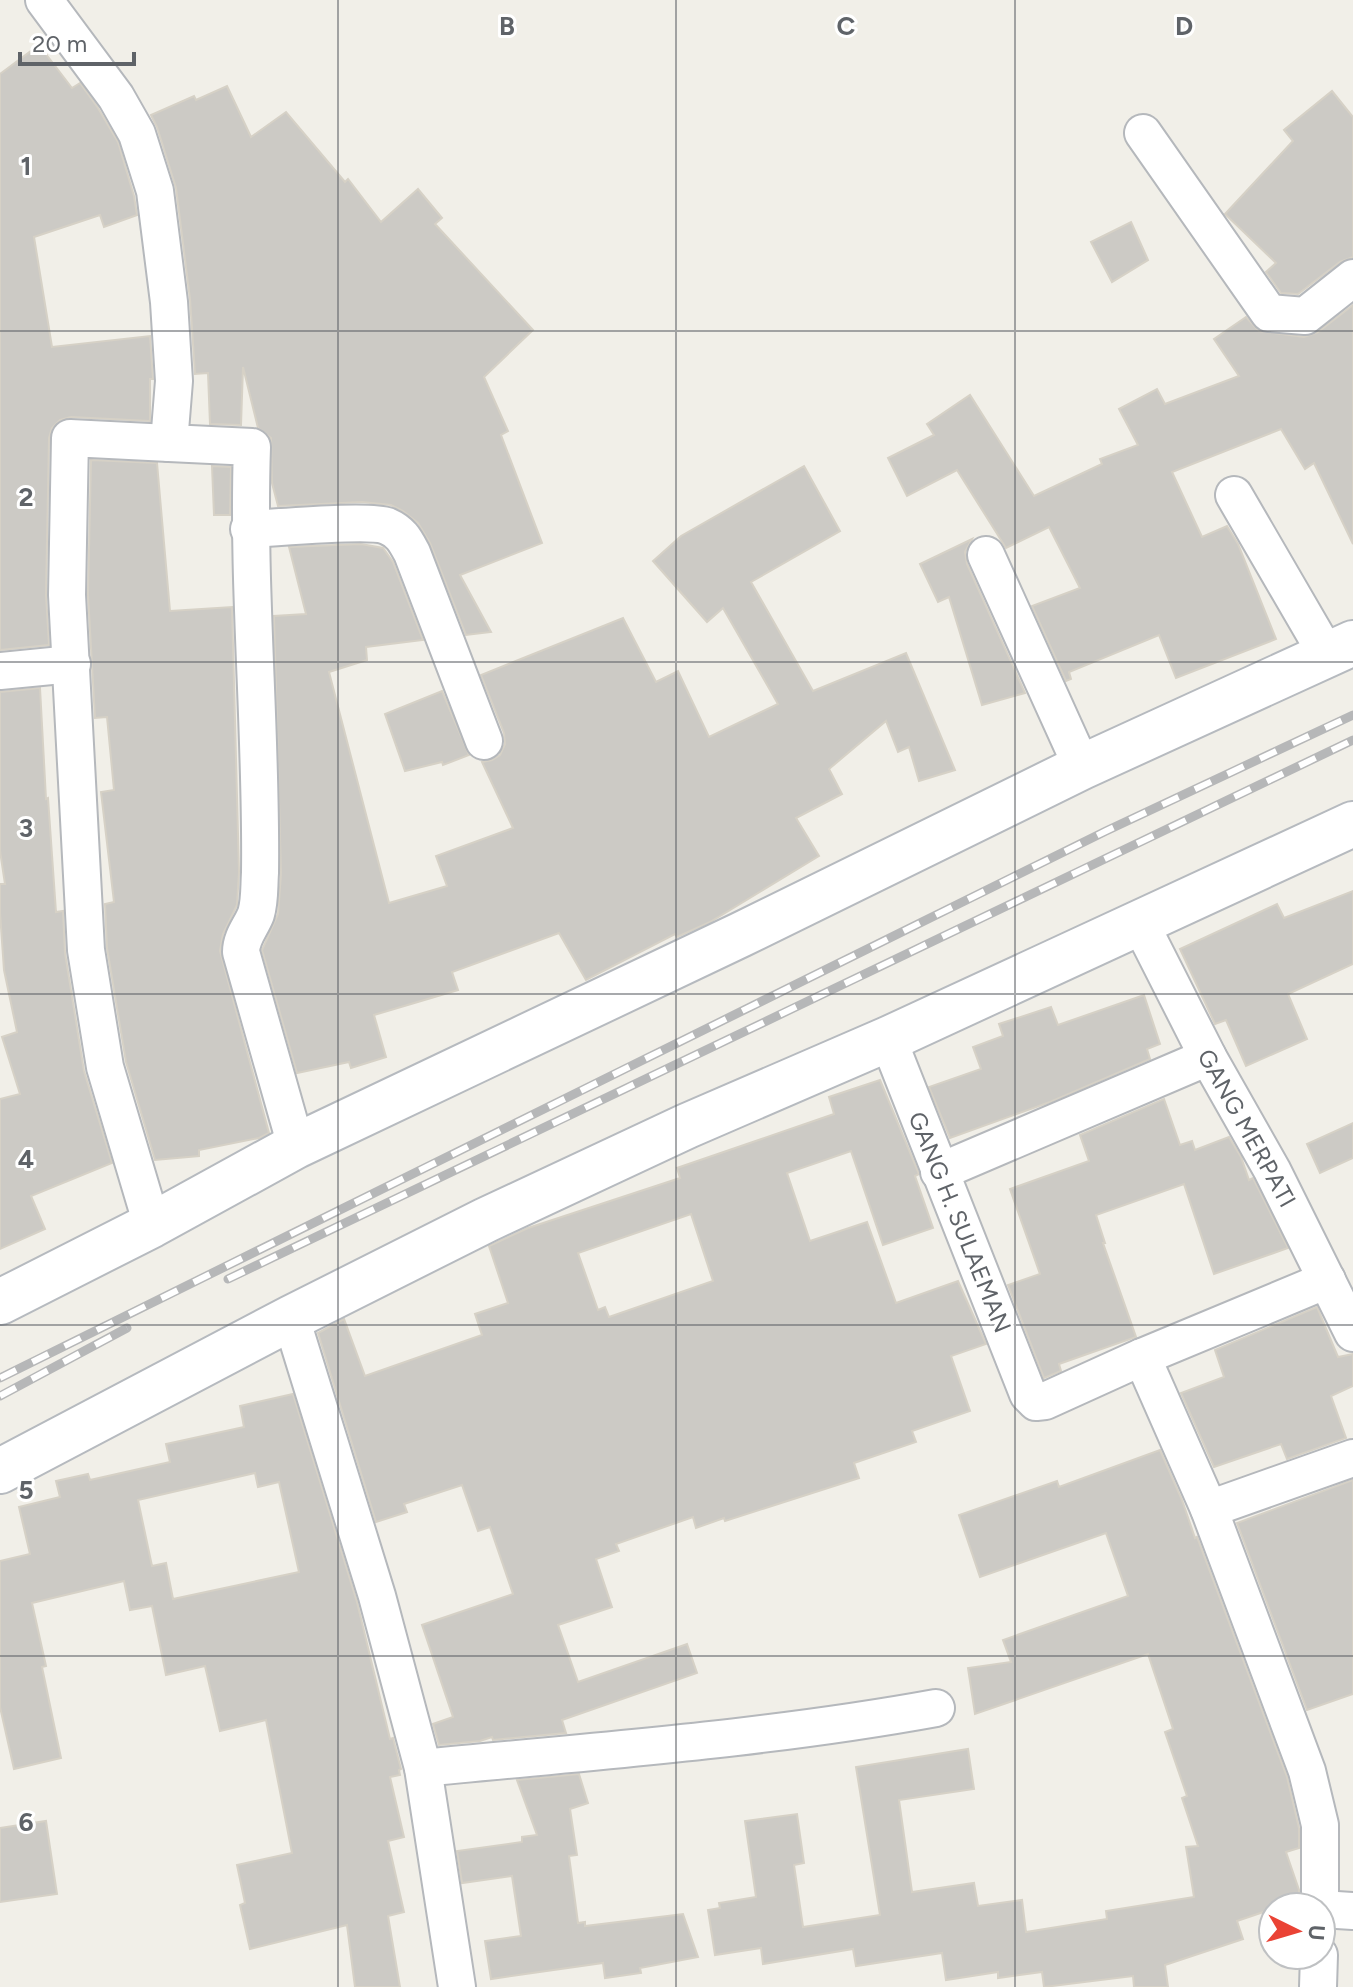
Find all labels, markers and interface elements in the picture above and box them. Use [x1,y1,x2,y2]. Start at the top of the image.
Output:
text: B [499,10,515,42]
text: C [837,10,856,42]
text: D [1175,10,1193,42]
scale bar [20,16,134,66]
text: 20 m [32,29,87,58]
text: 1 [21,150,31,182]
text: 2 [18,481,34,513]
text: 3 [19,812,33,844]
street label: GANG MERPATI [1192,1044,1302,1212]
street label: GANG H. SULAEMAN [902,1107,1018,1337]
text: 4 [18,1143,34,1175]
text: 5 [18,1474,34,1506]
text: 6 [18,1806,34,1838]
north arrow [1257,1891,1337,1971]
text: U [1302,1924,1331,1942]

